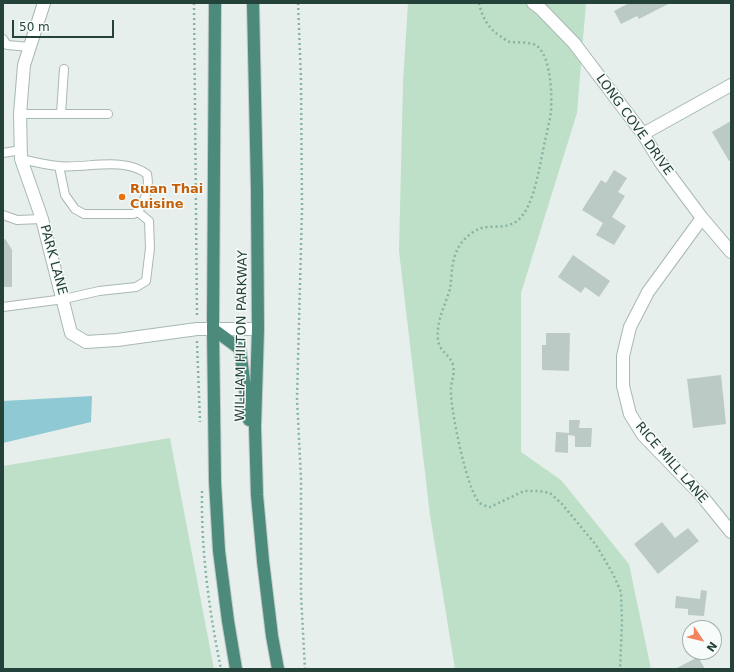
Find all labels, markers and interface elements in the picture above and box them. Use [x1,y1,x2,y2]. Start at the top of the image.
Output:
scale bar [14,12,116,38]
text: 50 m [19,20,50,34]
street label: LONG COVE DRIVE [592,71,676,179]
place label: Ruan Thai Cuisine [130,182,203,213]
marker: Ruan Thai Cuisine [117,192,127,202]
street label: PARK LANE [36,223,70,297]
street label: WILLIAM HILTON PARKWAY [233,250,251,422]
street label: RICE MILL LANE [632,419,710,507]
north arrow [682,620,722,660]
text: N [703,639,719,654]

